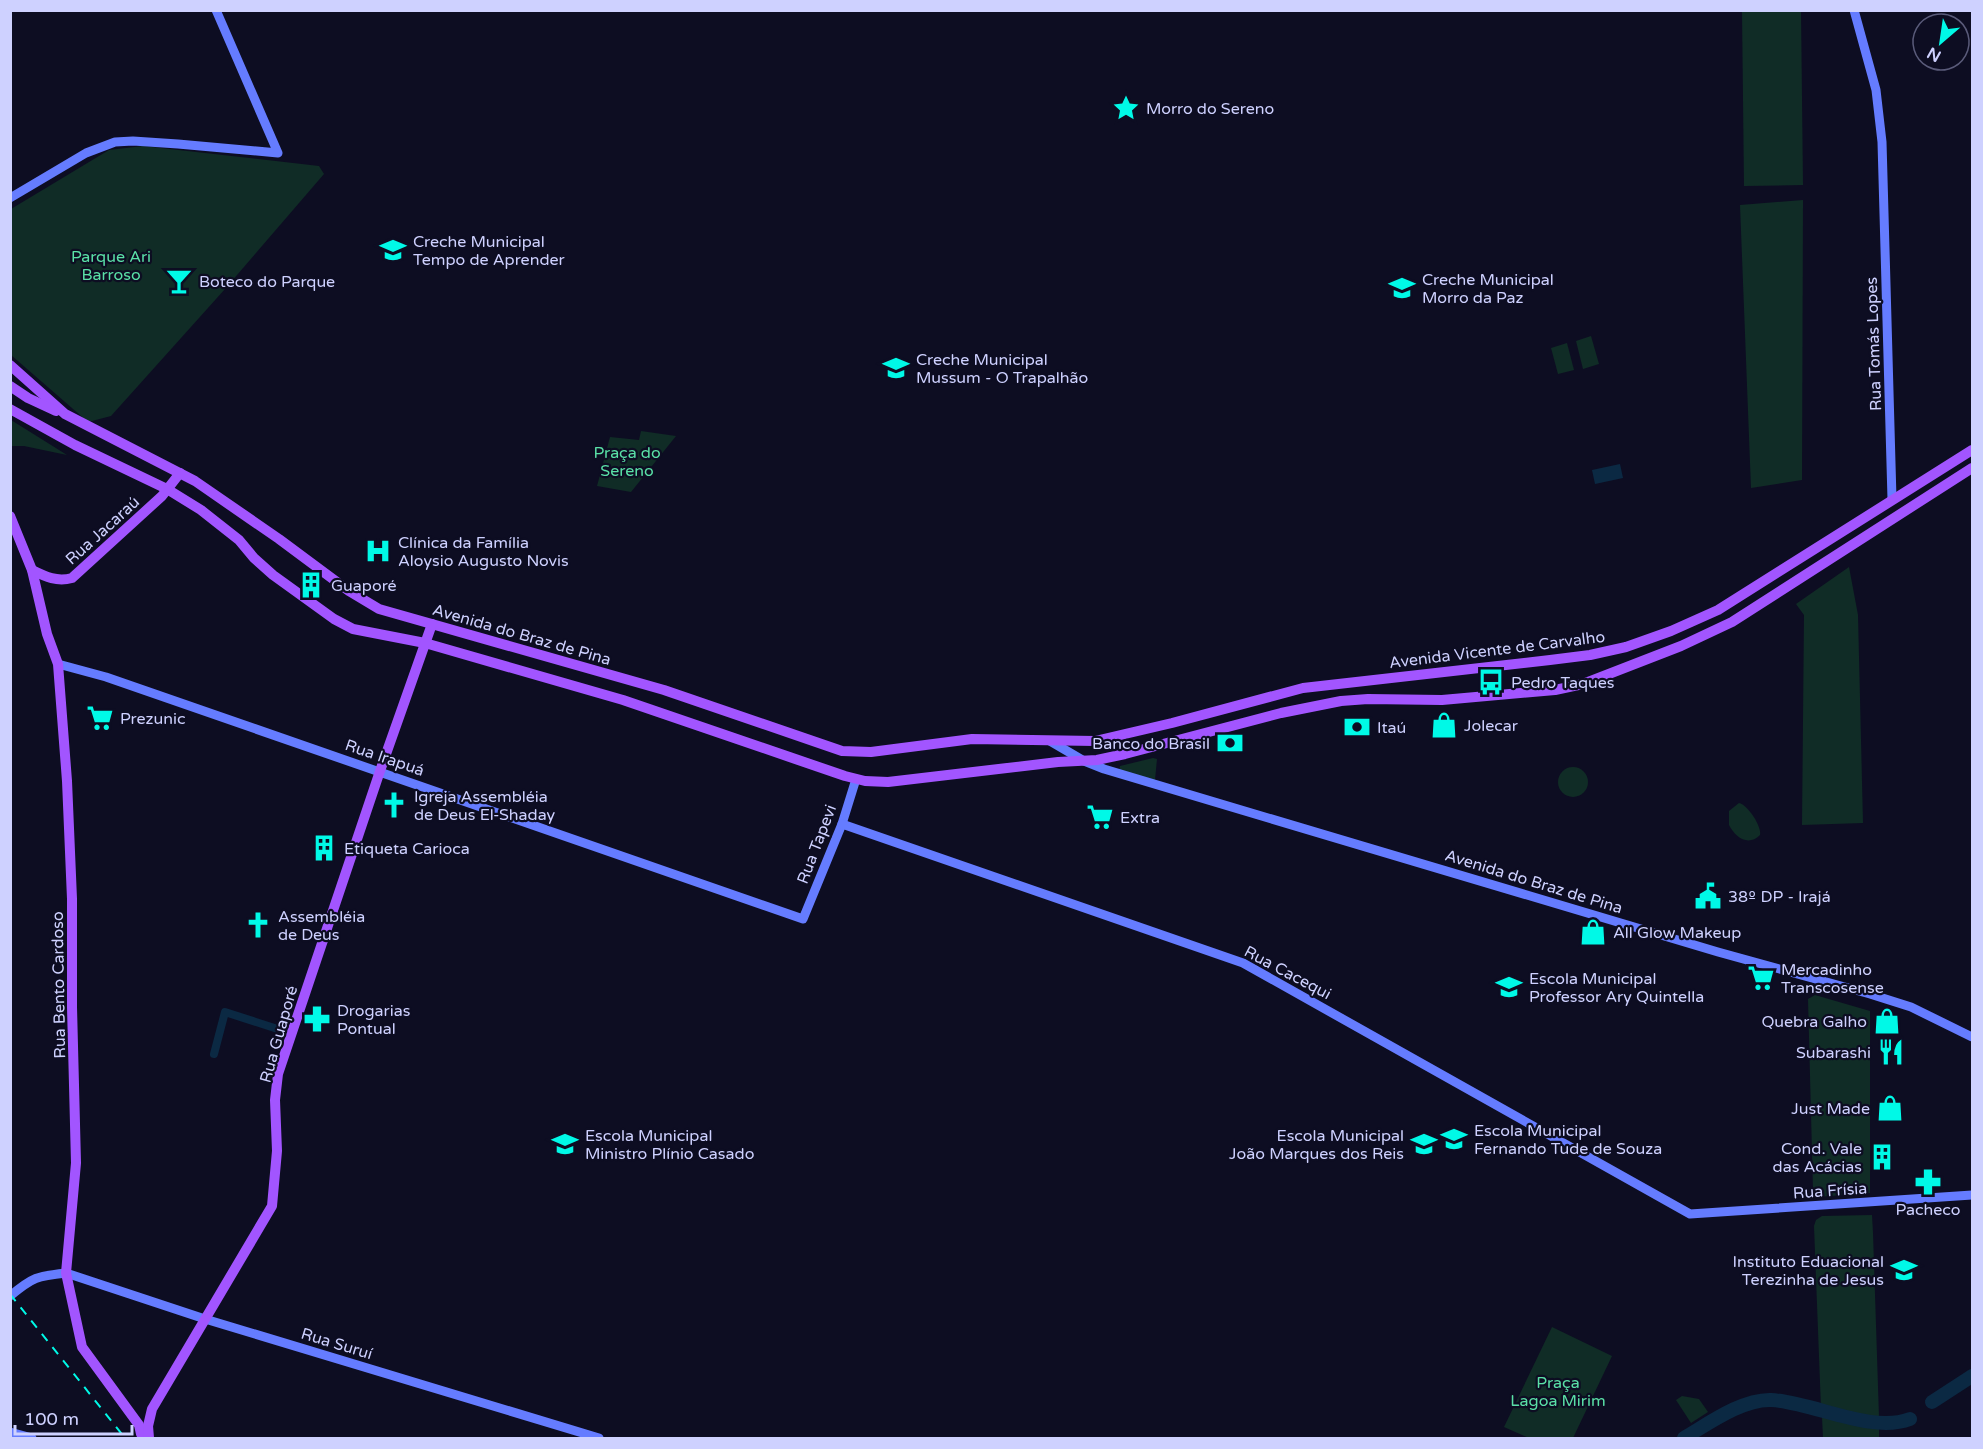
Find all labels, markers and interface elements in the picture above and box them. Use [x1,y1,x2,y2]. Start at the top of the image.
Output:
north arrow [1911,12,1971,72]
text: N [1924,42,1945,66]
place icon: Morro do Sereno [1111,93,1141,123]
place label: Morro do Sereno [1146,99,1274,119]
place label: Creche Municipal Tempo de Aprender [413,232,566,270]
school or university icon: Creche Municipal Tempo de Aprender [378,235,408,265]
park label: Parque Ari Barroso [71,247,151,285]
bar icon: Boteco do Parque [164,266,194,296]
place label: Creche Municipal Morro da Paz [1422,270,1554,308]
place label: Boteco do Parque [199,272,335,292]
school or university icon: Creche Municipal Morro da Paz [1387,273,1417,303]
street label: Rua Tomás Lopes [1862,277,1886,411]
place label: Creche Municipal Mussum - O Trapalhão [916,350,1088,388]
school or university icon: Creche Municipal Mussum - O Trapalhão [881,353,911,383]
park label: Praça do Sereno [593,443,661,481]
street label: Rua Jacaraú [61,492,144,569]
place label: Clínica da Família Aloysio Augusto Novis [398,533,569,571]
hospital icon: Clínica da Família Aloysio Augusto Novis [363,536,393,566]
building icon: Guaporé [296,570,326,600]
place label: Guaporé [331,576,397,596]
street label: Avenida do Braz de Pina [430,600,613,670]
street label: Avenida Vicente de Carvalho [1388,627,1606,673]
bus stop icon: Pedro Taques [1476,667,1506,697]
place label: Pedro Taques [1511,673,1615,693]
supermarket icon: Prezunic [85,703,115,733]
place label: Prezunic [120,709,186,729]
shop icon: Jolecar [1429,710,1459,740]
bank icon: Itaú [1342,712,1372,742]
place label: Jolecar [1464,716,1519,736]
place label: Itaú [1377,718,1406,738]
bank icon: Banco do Brasil [1215,728,1245,758]
place label: Banco do Brasil [1092,734,1210,754]
street label: Rua Irapuá [342,735,427,781]
place label: Igreja Assembléia de Deus El-Shaday [414,787,556,825]
church icon: Igreja Assembléia de Deus El-Shaday [379,790,409,820]
street label: Rua Tapevi [793,802,841,887]
supermarket icon: Extra [1085,802,1115,832]
place label: Extra [1120,808,1160,828]
building icon: Etiqueta Carioca [309,833,339,863]
place label: Etiqueta Carioca [344,839,470,859]
street label: Avenida do Braz de Pina [1443,845,1625,919]
public building icon: 38º DP - Irajá [1693,881,1723,911]
place label: 38º DP - Irajá [1728,887,1831,907]
place label: Assembléia de Deus [278,907,365,945]
church icon: Assembléia de Deus [243,910,273,940]
street label: Rua Bento Cardoso [48,911,70,1059]
shop icon: All Glow Makeup [1578,917,1608,947]
place label: All Glow Makeup [1613,923,1741,943]
street label: Rua Cacequi [1241,942,1334,1004]
place label: Mercadinho Transcosense [1781,960,1884,998]
supermarket icon: Mercadinho Transcosense [1746,963,1776,993]
place label: Escola Municipal Professor Ary Quintella [1529,969,1704,1007]
school or university icon: Escola Municipal Professor Ary Quintella [1494,972,1524,1002]
street label: Rua Guaporé [256,984,302,1085]
place label: Drogarias Pontual [337,1001,410,1039]
pharmacy icon: Drogarias Pontual [302,1004,332,1034]
shop icon: Quebra Galho [1872,1006,1902,1036]
place label: Quebra Galho [1761,1012,1867,1032]
restaurant icon: Subarashi [1876,1037,1906,1067]
place label: Subarashi [1796,1043,1871,1063]
shop icon: Just Made [1875,1093,1905,1123]
place label: Just Made [1791,1099,1870,1119]
place label: Escola Municipal Fernando Tude de Souza [1474,1121,1662,1159]
school or university icon: Escola Municipal Fernando Tude de Souza [1439,1124,1469,1154]
place label: Escola Municipal Ministro Plínio Casado [585,1126,754,1164]
place label: Escola Municipal João Marques dos Reis [1229,1126,1404,1164]
school or university icon: Escola Municipal Ministro Plínio Casado [550,1129,580,1159]
school or university icon: Escola Municipal João Marques dos Reis [1409,1129,1439,1159]
place label: Cond. Vale das Acácias [1773,1139,1862,1177]
building icon: Cond. Vale das Acácias [1867,1142,1897,1172]
pharmacy icon: Pacheco [1913,1167,1943,1197]
street label: Rua Frísia [1792,1178,1868,1204]
place label: Pacheco [1896,1200,1960,1220]
place label: Instituto Eduacional Terezinha de Jesus [1733,1252,1884,1290]
school or university icon: Instituto Eduacional Terezinha de Jesus [1889,1255,1919,1285]
street label: Rua Suruí [299,1324,375,1364]
park label: Praça Lagoa Mirim [1510,1373,1606,1411]
scale bar [15,1398,132,1436]
text: 100 m [24,1408,79,1430]

